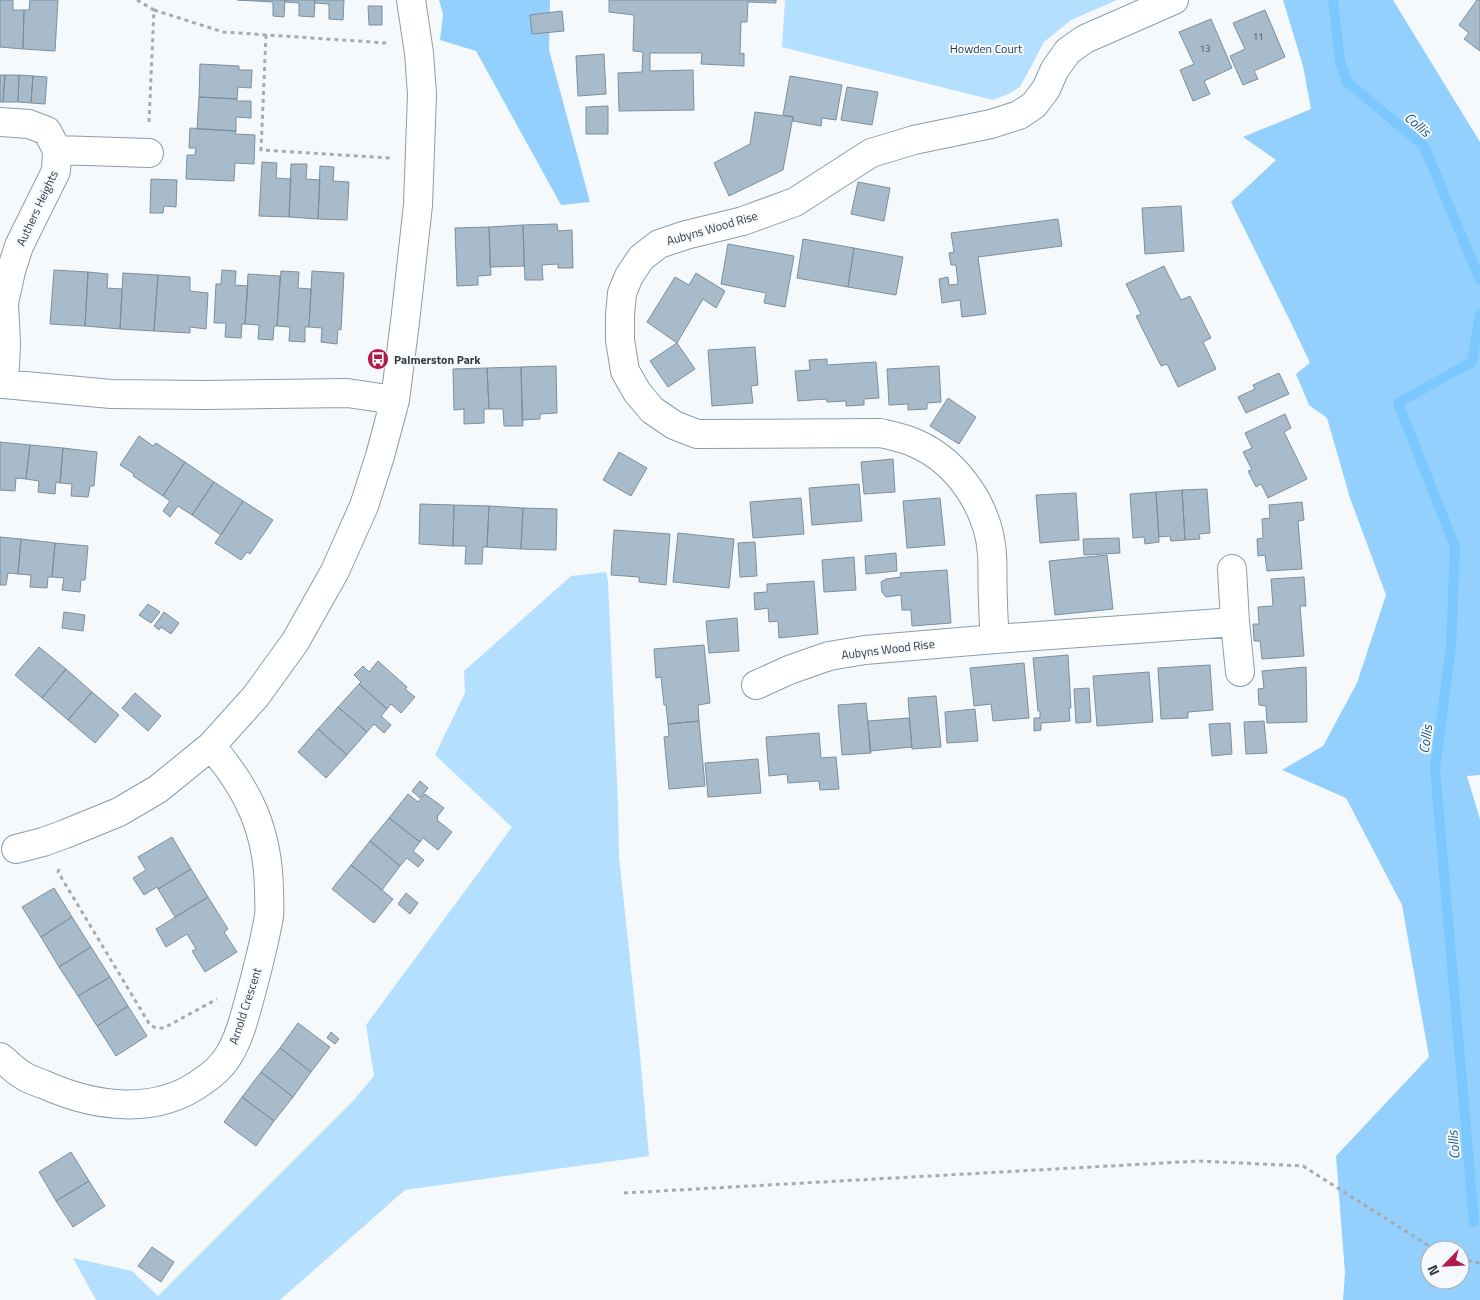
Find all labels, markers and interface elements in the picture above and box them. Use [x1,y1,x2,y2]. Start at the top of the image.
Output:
house number: 11 [1252,29,1264,44]
park label: Howden Court [950,39,1023,58]
house number: 13 [1199,41,1211,56]
water label: Collis [1400,107,1436,142]
street label: Authers Heights [11,167,63,249]
street label: Aubyns Wood Rise [664,206,760,250]
bus stop icon: Palmerston Park [366,347,390,371]
place label: Palmerston Park [394,350,481,369]
street label: Aubyns Wood Rise [840,634,936,664]
water label: Collis [1413,722,1438,755]
street label: Arnold Crescent [224,964,267,1047]
water label: Collis [1441,1129,1465,1160]
north arrow [1420,1240,1470,1290]
text: N [1421,1262,1444,1279]

